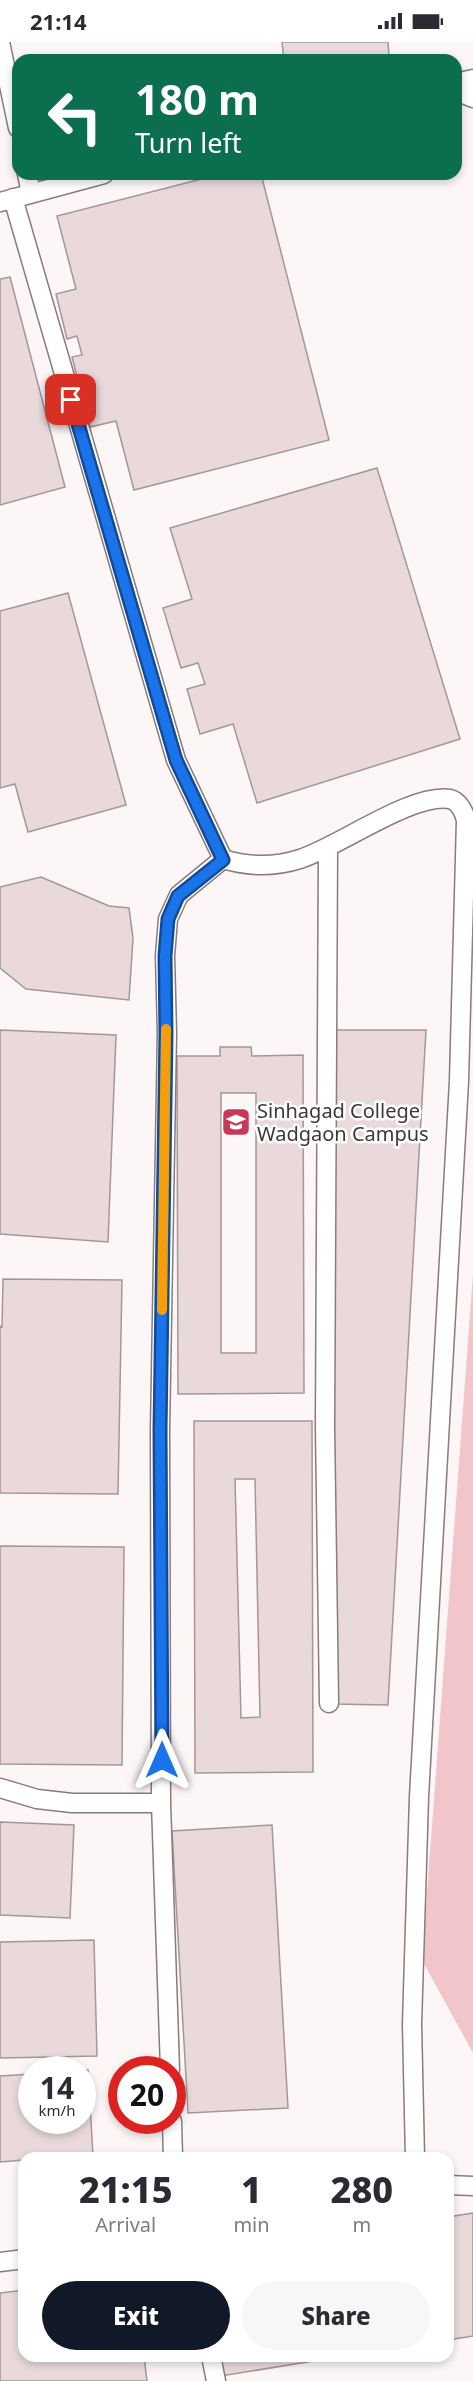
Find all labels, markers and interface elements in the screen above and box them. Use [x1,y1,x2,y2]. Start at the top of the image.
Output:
text: 21:14 [30,6,87,36]
text: 180 m [135,70,259,127]
icon: left [36,78,114,156]
text: Turn left [135,124,241,161]
pin [45,374,96,425]
icon: arrive [54,383,87,416]
place label: Sinhagad College Wadgaon Campus [257,1097,429,1147]
school or university icon: Sinhagad College Wadgaon Campus [220,1106,252,1138]
position arrow [130,1728,194,1792]
speed limit sign: 20 [108,2056,186,2134]
text: 14 [40,2067,74,2108]
text: km/h [39,2100,75,2120]
text: 21:15 [79,2165,172,2214]
text: 1 [241,2165,262,2214]
text: 280 [331,2165,393,2214]
text: Arrival [95,2211,156,2238]
text: min [233,2211,270,2238]
text: m [352,2211,371,2238]
button: Exit [42,2281,230,2350]
button: Share [242,2281,430,2350]

